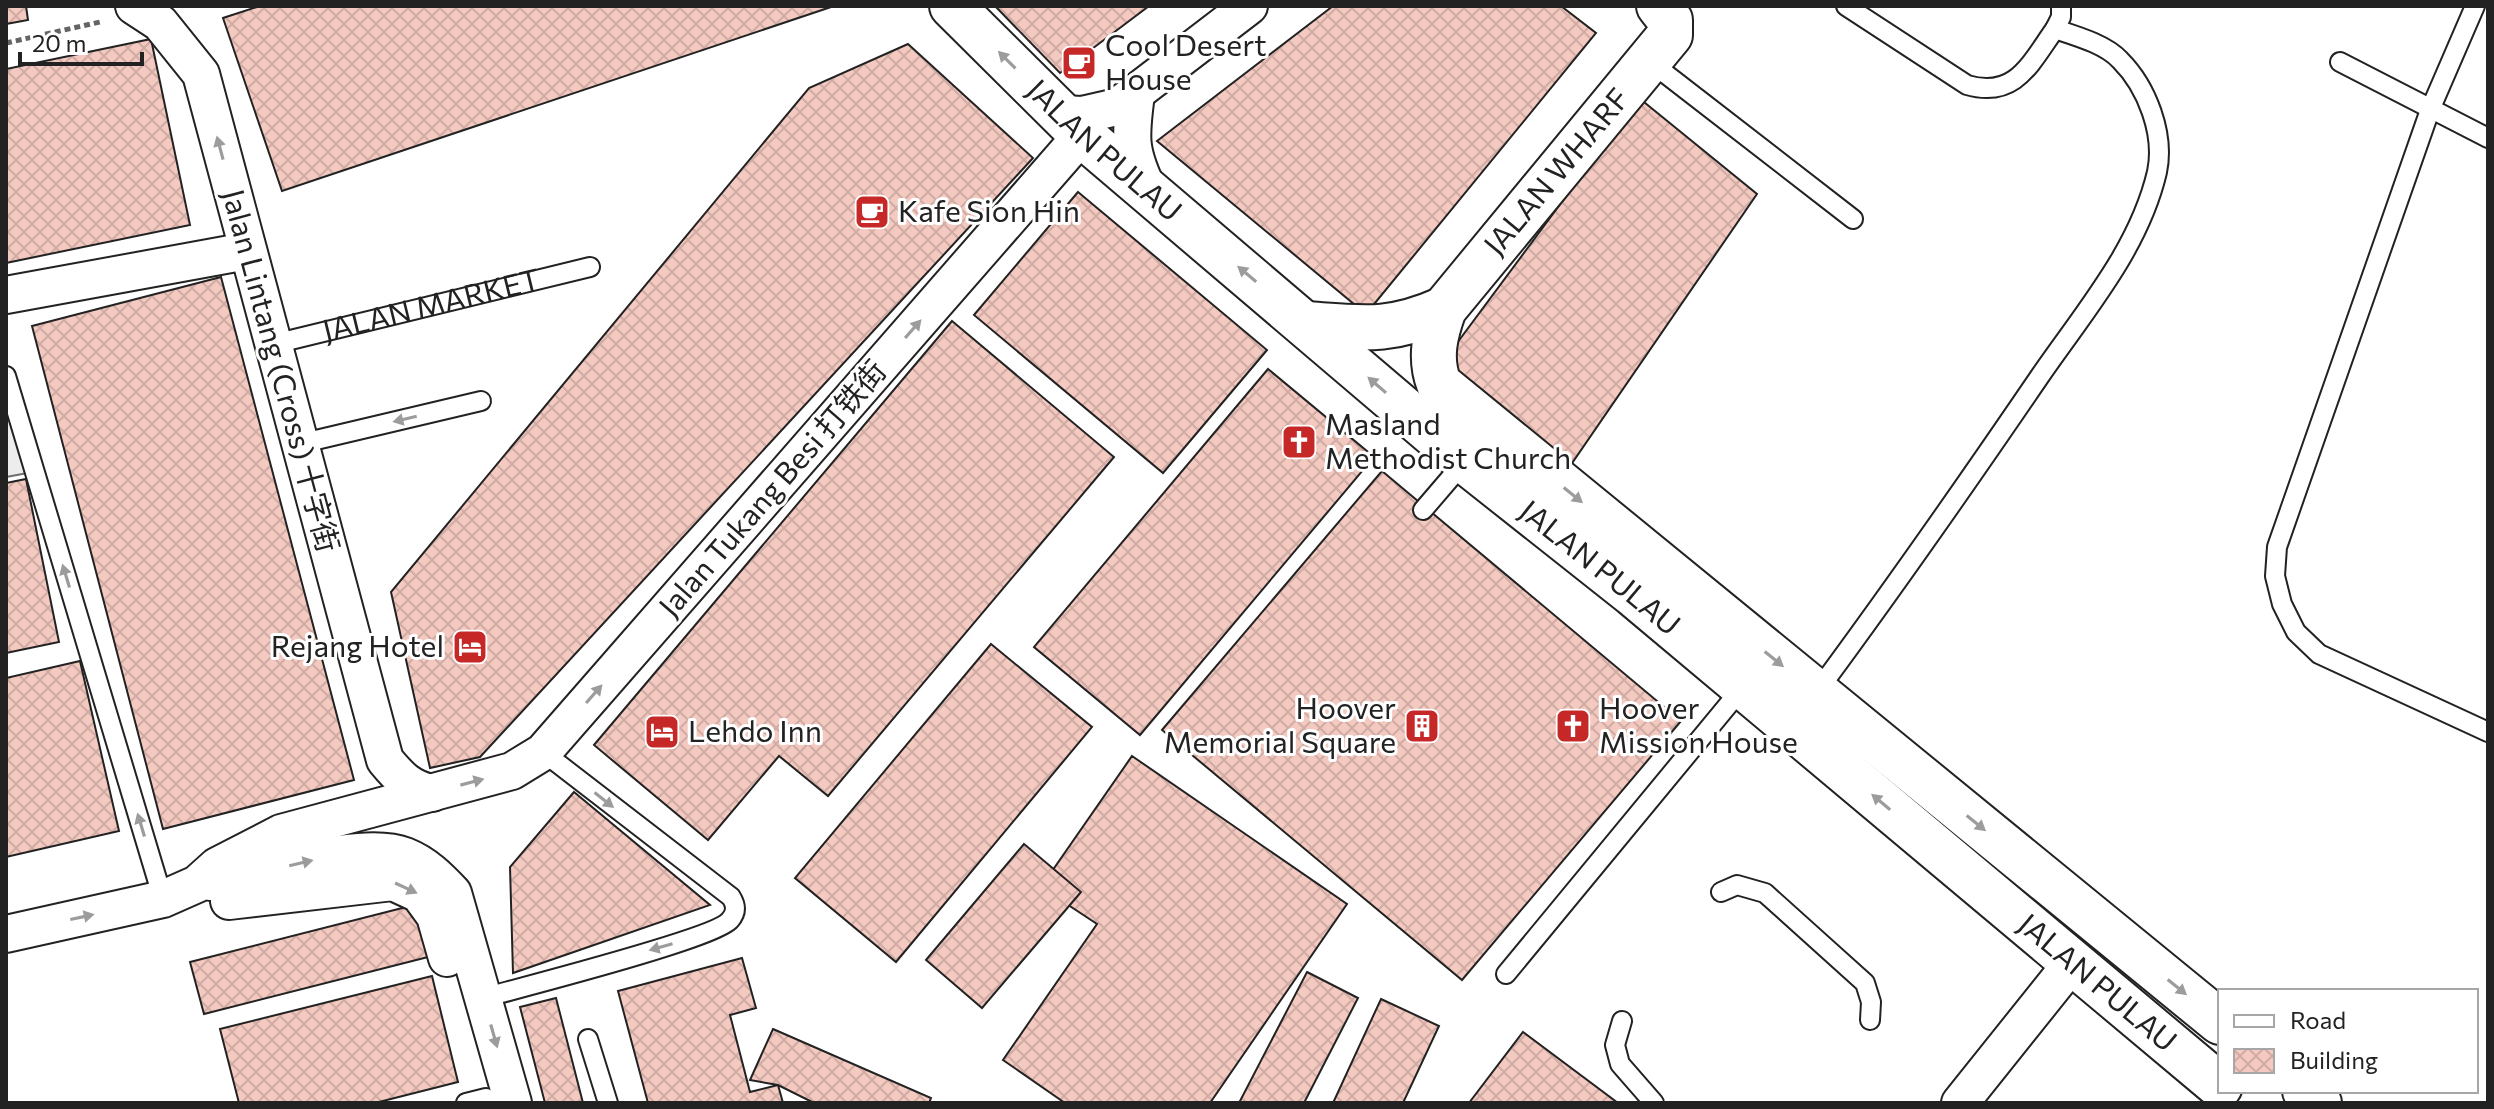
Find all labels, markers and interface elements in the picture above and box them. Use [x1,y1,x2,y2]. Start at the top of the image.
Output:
scale bar [20,16,142,66]
place label: Cool Desert House [1105,25,1266,96]
text: 20 m [32,28,86,57]
cafe icon: Cool Desert House [1060,44,1098,82]
one-way arrow [998,51,1017,70]
street label: JALAN PULAU [1020,70,1190,228]
street label: JALAN WHARF [1474,79,1636,261]
one-way arrow [214,135,226,160]
street label: Jalan Lintang (Cross) 十字街 [216,185,349,556]
place label: Kafe Sion Hin [898,191,1080,228]
cafe icon: Kafe Sion Hin [853,193,891,231]
street label: JALAN MARKET [318,259,543,348]
one-way arrow [1237,266,1257,283]
one-way arrow [904,320,921,340]
street label: Jalan Tukang Besi 打铁街 [650,352,893,623]
one-way arrow [1367,377,1387,394]
place label: Masland Methodist Church [1325,404,1571,475]
one-way arrow [392,413,417,426]
church icon: Masland Methodist Church [1280,423,1318,461]
one-way arrow [1563,486,1583,503]
street label: JALAN PULAU [1513,491,1689,642]
one-way arrow [59,563,72,587]
place label: Rejang Hotel [271,626,444,663]
hotel icon: Rejang Hotel [451,628,489,666]
one-way arrow [1764,650,1784,667]
one-way arrow [585,684,602,704]
place label: Hoover Memorial Square [1164,688,1396,759]
place label: Hoover Mission House [1599,688,1798,759]
building icon: Hoover Memorial Square [1403,707,1441,745]
church icon: Hoover Mission House [1554,707,1592,745]
place label: Lehdo Inn [688,711,822,748]
hotel icon: Lehdo Inn [643,713,681,751]
one-way arrow [459,776,484,788]
one-way arrow [594,792,614,808]
one-way arrow [1871,794,1891,811]
one-way arrow [134,812,147,836]
one-way arrow [1966,814,1986,831]
one-way arrow [289,856,314,869]
one-way arrow [395,881,418,895]
street label: JALAN PULAU [2012,904,2186,1058]
one-way arrow [70,910,95,923]
one-way arrow [648,941,672,954]
one-way arrow [2167,979,2188,996]
legend [2218,989,2478,1093]
text: Road [2290,1005,2346,1034]
one-way arrow [488,1024,501,1048]
text: Building [2290,1045,2378,1074]

